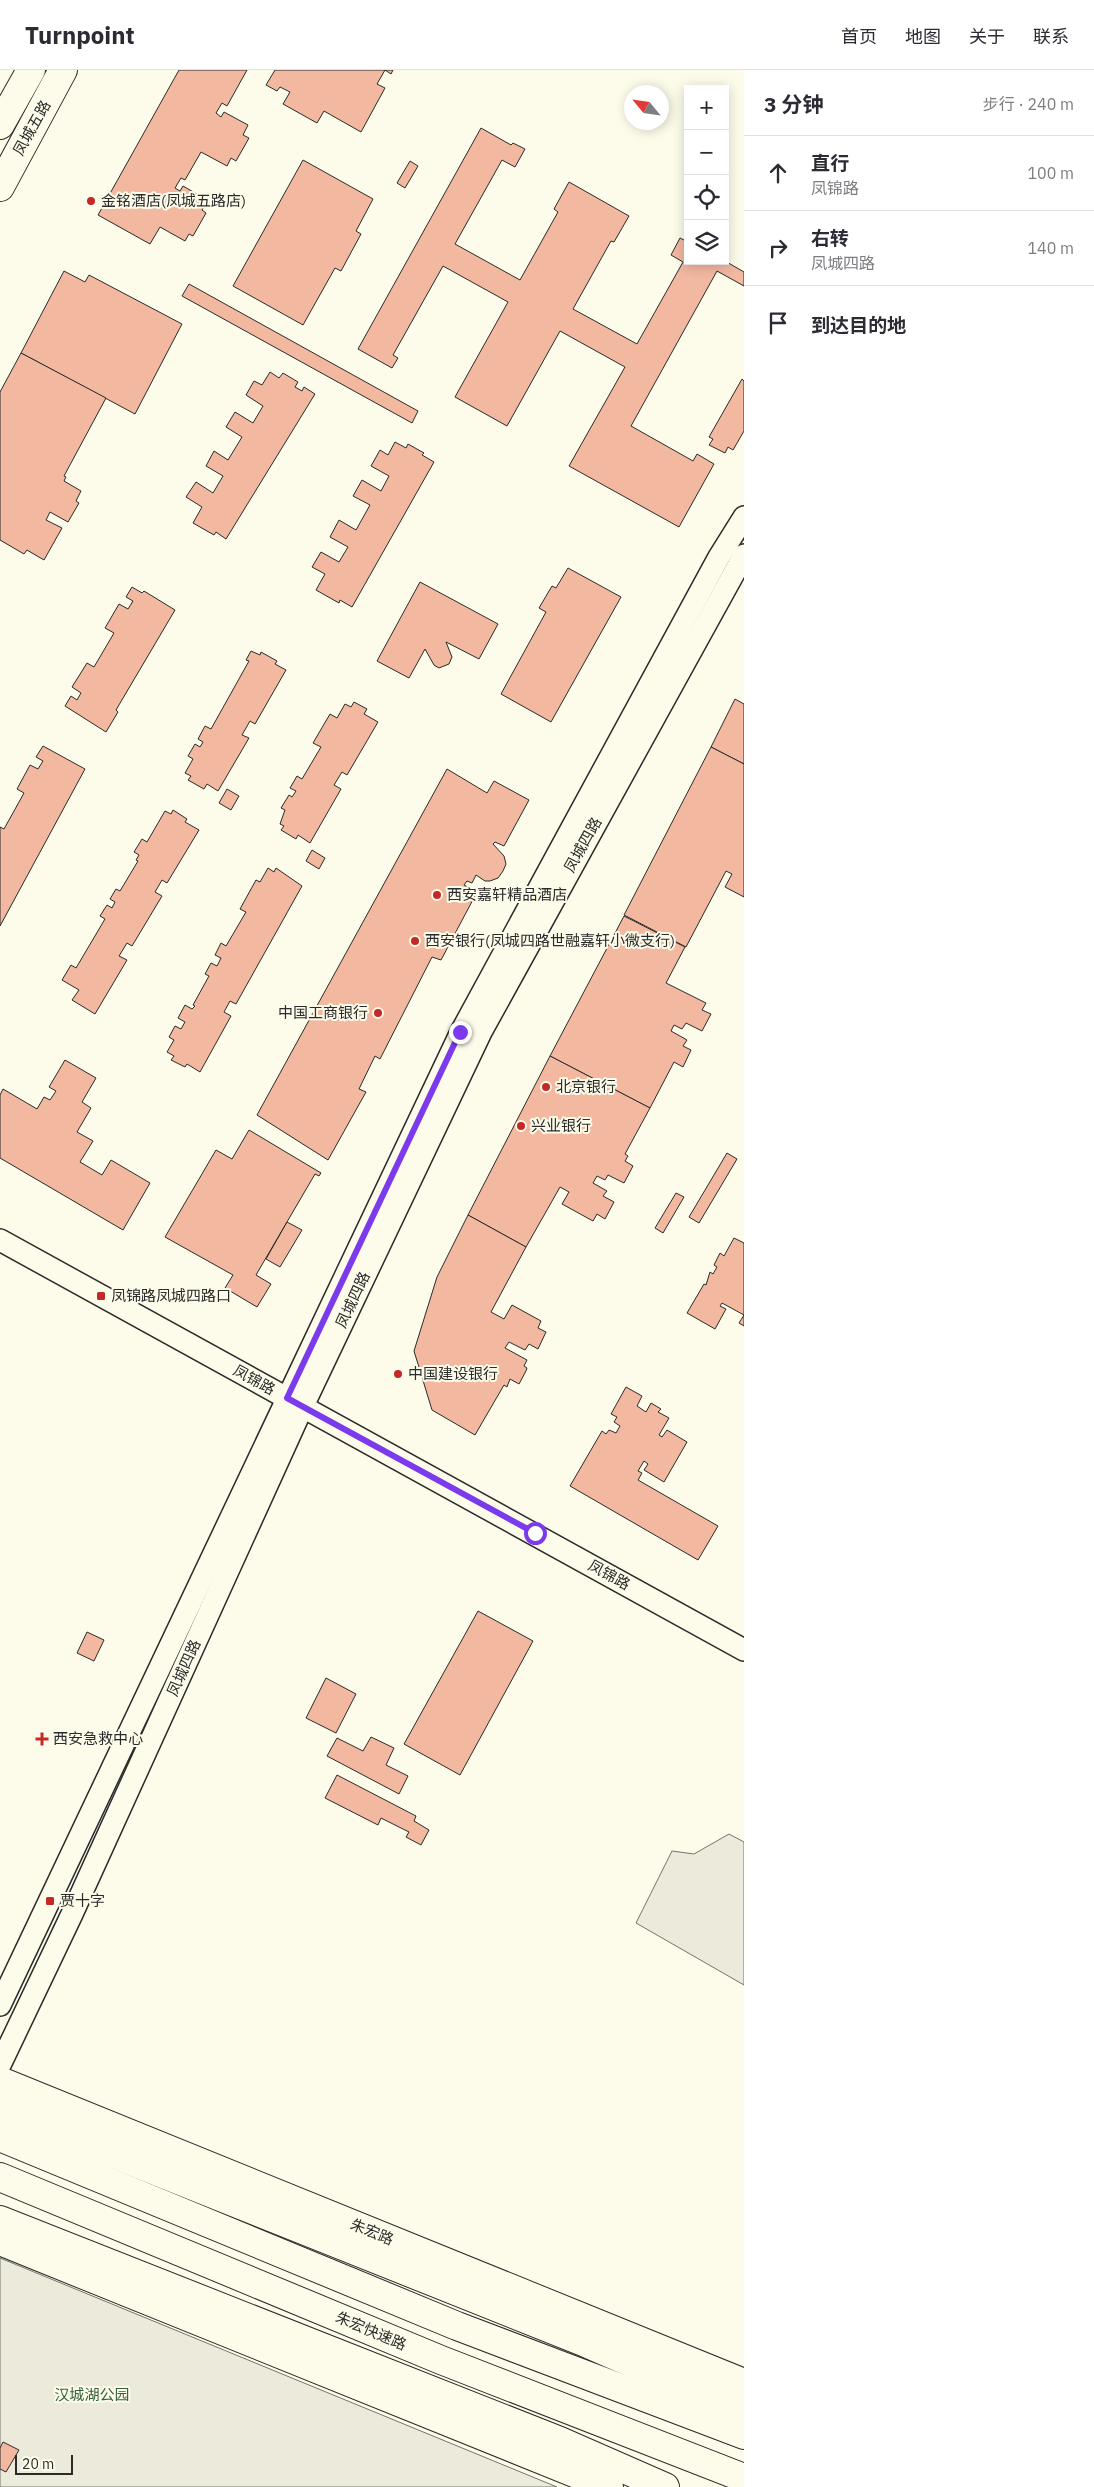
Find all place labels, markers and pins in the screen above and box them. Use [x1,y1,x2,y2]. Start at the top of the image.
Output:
place label: 金铭酒店(凤城五路店) [101,191,246,210]
marker: 金铭酒店(凤城五路店) [85,195,97,207]
place label: 西安嘉轩精品酒店 [447,885,567,904]
marker: 西安嘉轩精品酒店 [431,889,443,901]
place label: 西安银行(凤城四路世融嘉轩小微支行) [425,931,675,950]
marker: 西安银行(凤城四路世融嘉轩小微支行) [409,935,421,947]
place label: 中国工商银行 [278,1003,368,1022]
marker: 中国工商银行 [372,1007,384,1019]
place label: 北京银行 [556,1077,616,1096]
marker: 北京银行 [540,1081,552,1093]
place label: 兴业银行 [531,1116,591,1135]
marker: 兴业银行 [515,1120,527,1132]
place label: 凤锦路凤城四路口 [111,1286,231,1305]
marker: 凤锦路凤城四路口 [95,1290,107,1302]
place label: 中国建设银行 [408,1364,498,1383]
marker: 中国建设银行 [392,1368,404,1380]
place label: 西安急救中心 [53,1729,143,1748]
marker: 西安急救中心 [35,1732,49,1746]
place label: 贾十字 [60,1891,105,1910]
marker: 贾十字 [44,1895,56,1907]

